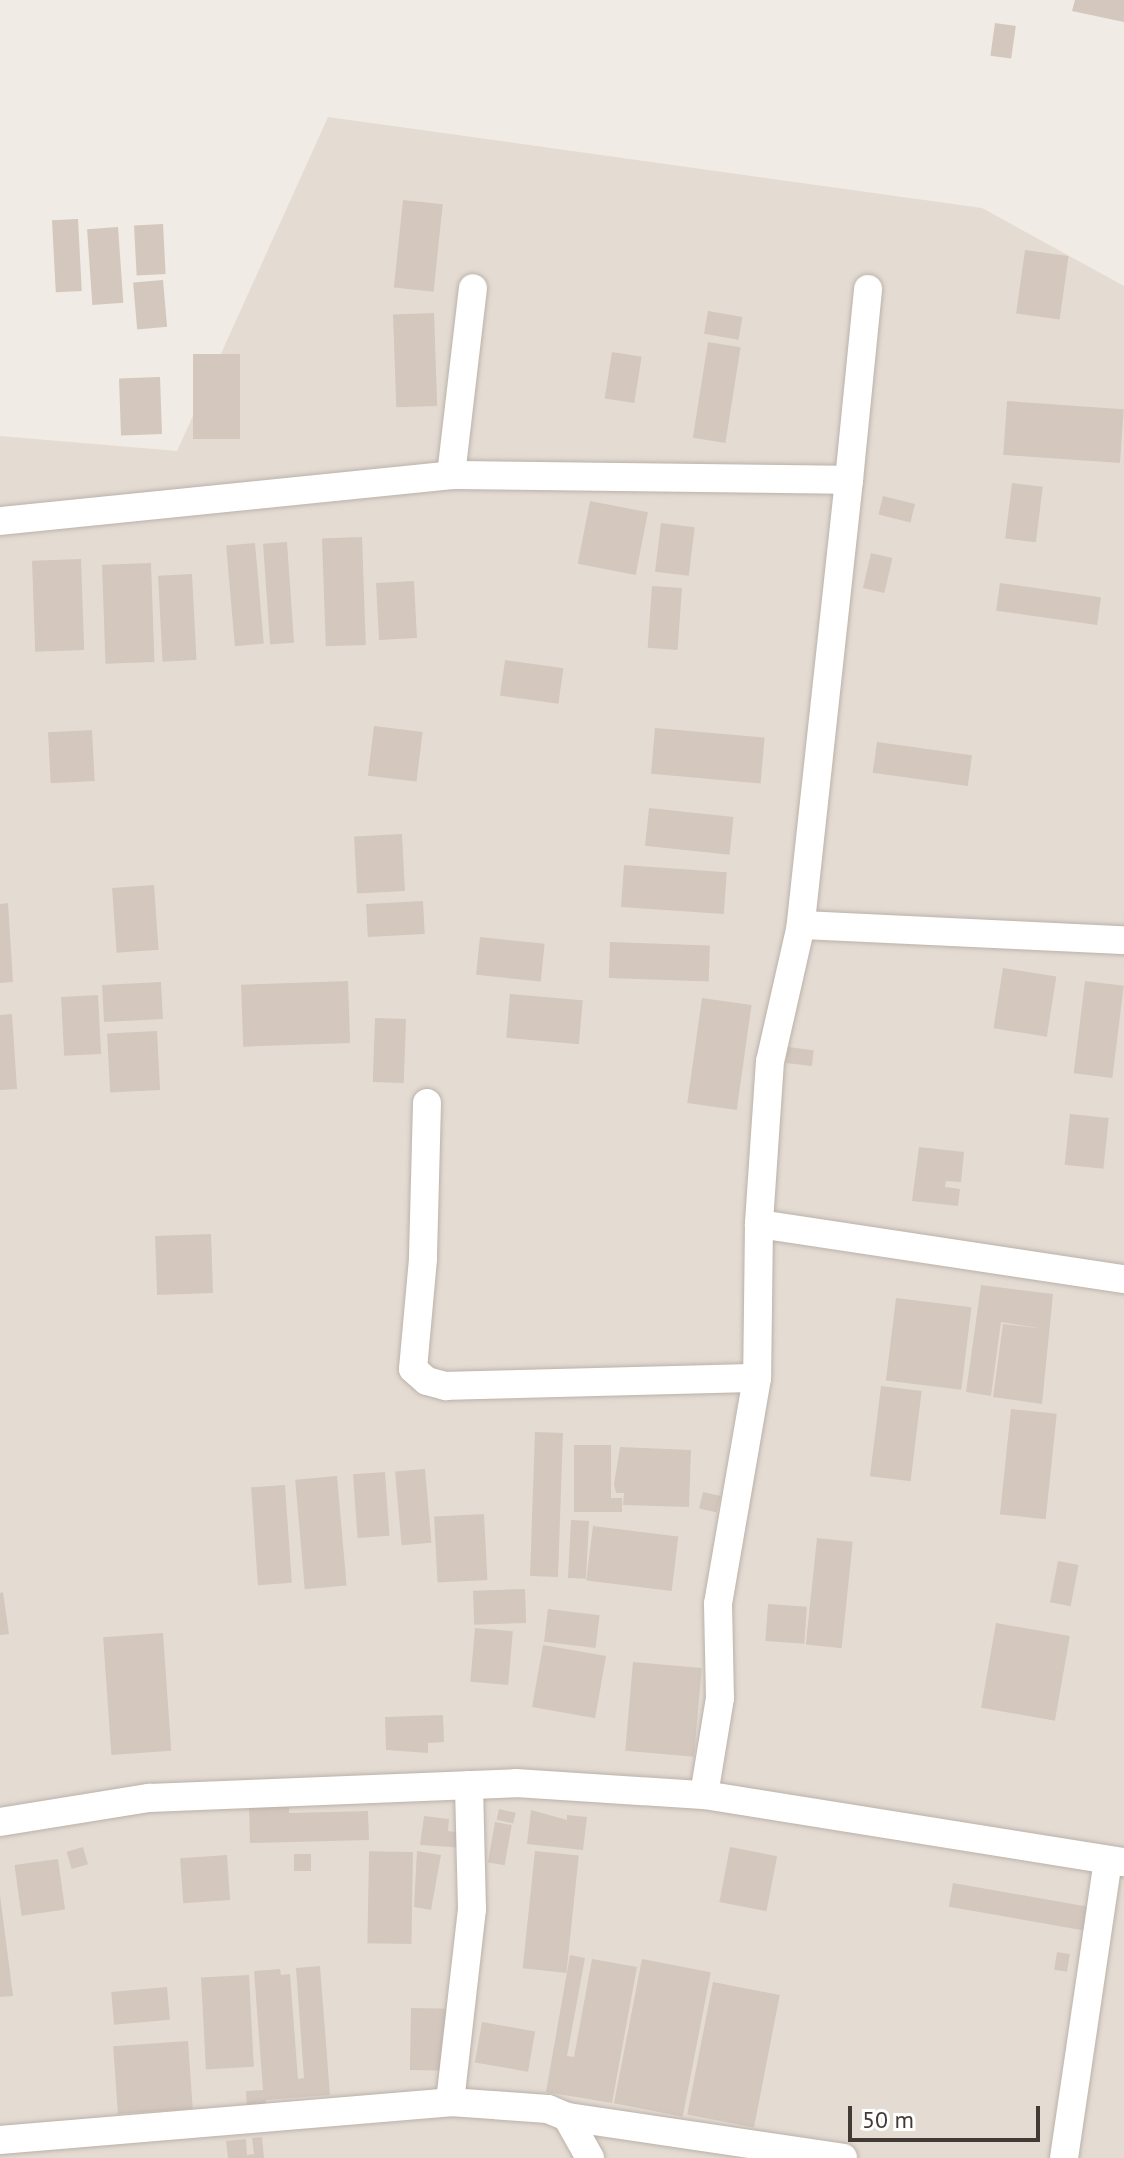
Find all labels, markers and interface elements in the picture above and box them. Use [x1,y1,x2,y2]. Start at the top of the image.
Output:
scale bar [852,2090,1044,2140]
text: 50 m [862,2104,914,2135]

